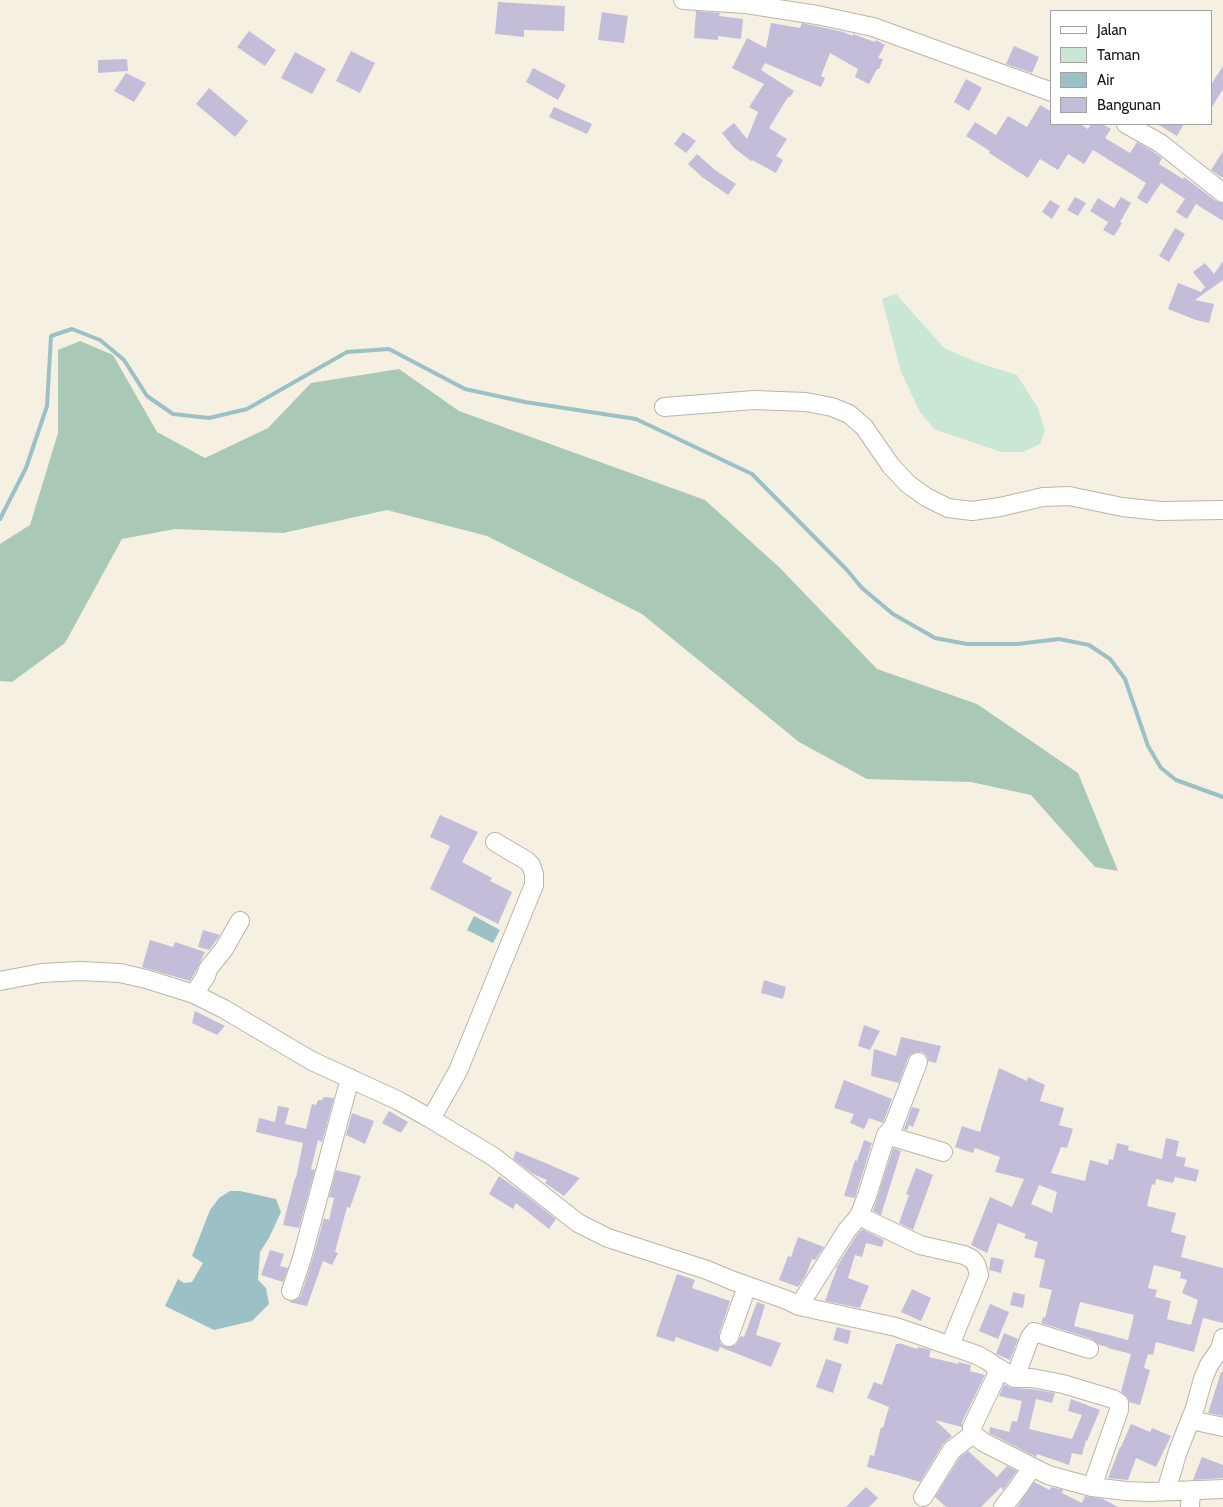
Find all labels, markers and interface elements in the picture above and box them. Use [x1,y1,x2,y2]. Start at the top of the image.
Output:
legend [1050,10,1213,125]
text: Jalan [1097,21,1127,39]
text: Taman [1097,46,1140,64]
text: Air [1097,71,1114,89]
text: Bangunan [1097,96,1161,114]

